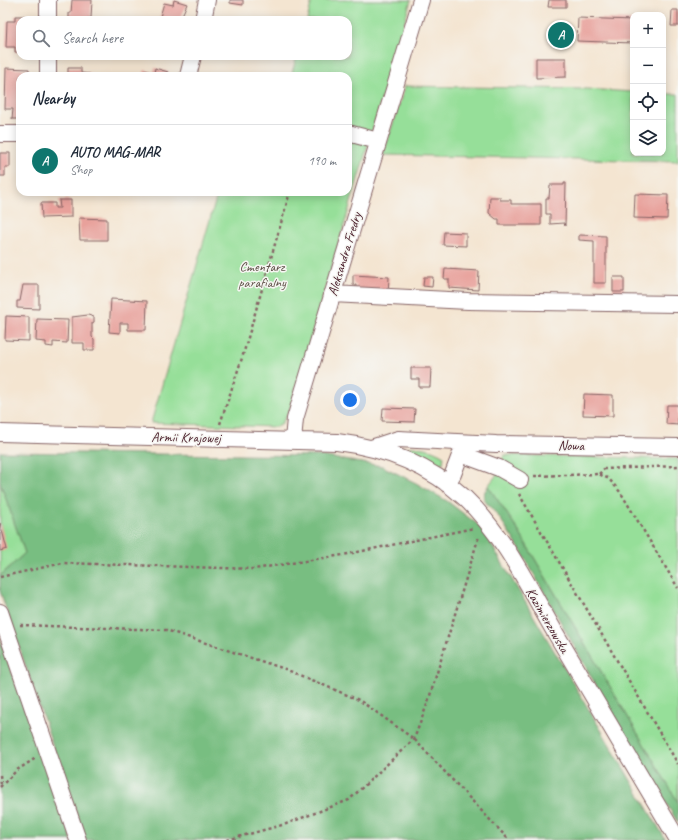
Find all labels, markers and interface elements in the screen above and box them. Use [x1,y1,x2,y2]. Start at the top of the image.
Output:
map controls [630,12,666,156]
button: + [630,12,666,48]
search box [16,16,352,60]
pin: A [548,20,574,50]
icon: search [30,27,52,49]
text: Search here [62,29,123,48]
button: − [630,48,666,84]
button: locate [630,84,666,120]
text: Nearby [32,88,75,109]
button: layers [630,120,666,156]
text: AUTO MAG-MAR [70,143,160,162]
text: A [42,153,48,169]
text: 190 m [308,153,336,169]
text: Shop [70,162,92,178]
street label: Aleksandra Fredry [324,209,366,298]
park label: Cmentarz parafialny [238,258,287,291]
your location [340,390,360,410]
street label: Armii Krajowej [151,428,223,447]
street label: Nowa [558,437,586,454]
street label: Kazimierzowska [522,585,574,657]

